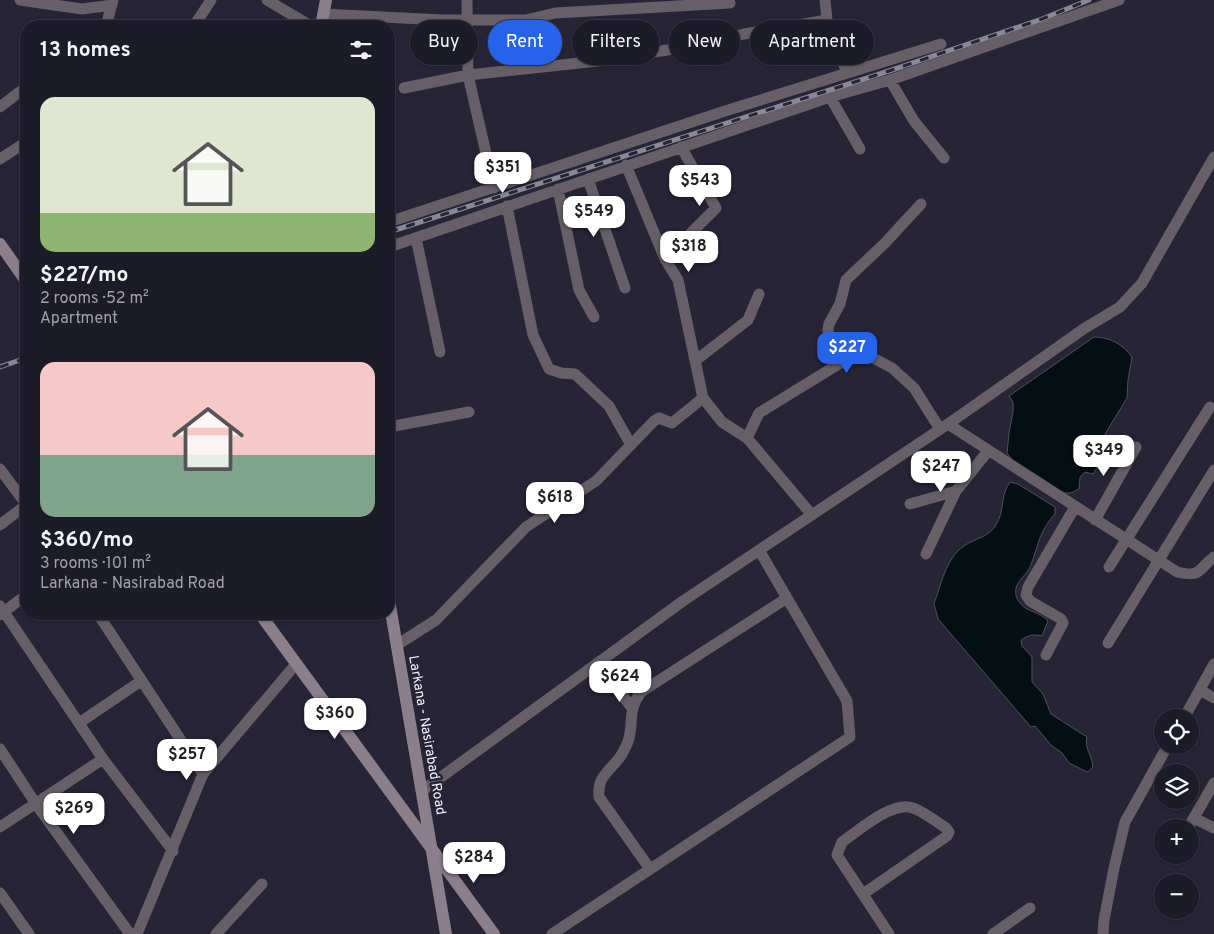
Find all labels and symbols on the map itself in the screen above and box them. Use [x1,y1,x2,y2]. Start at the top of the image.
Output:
pin: $351 [473,152,533,194]
pin: $543 [670,164,730,207]
pin: $549 [564,196,624,238]
pin: $318 [659,230,719,273]
pin: $227 [817,332,877,374]
pin: $349 [1074,434,1134,477]
pin: $247 [911,450,971,493]
pin: $618 [525,482,585,524]
street label: Larkana - Nasirabad Road [404,654,449,816]
pin: $624 [590,660,650,703]
pin: $360 [305,698,365,740]
pin: $257 [157,738,217,781]
pin: $269 [44,792,104,835]
pin: $284 [444,842,504,884]

